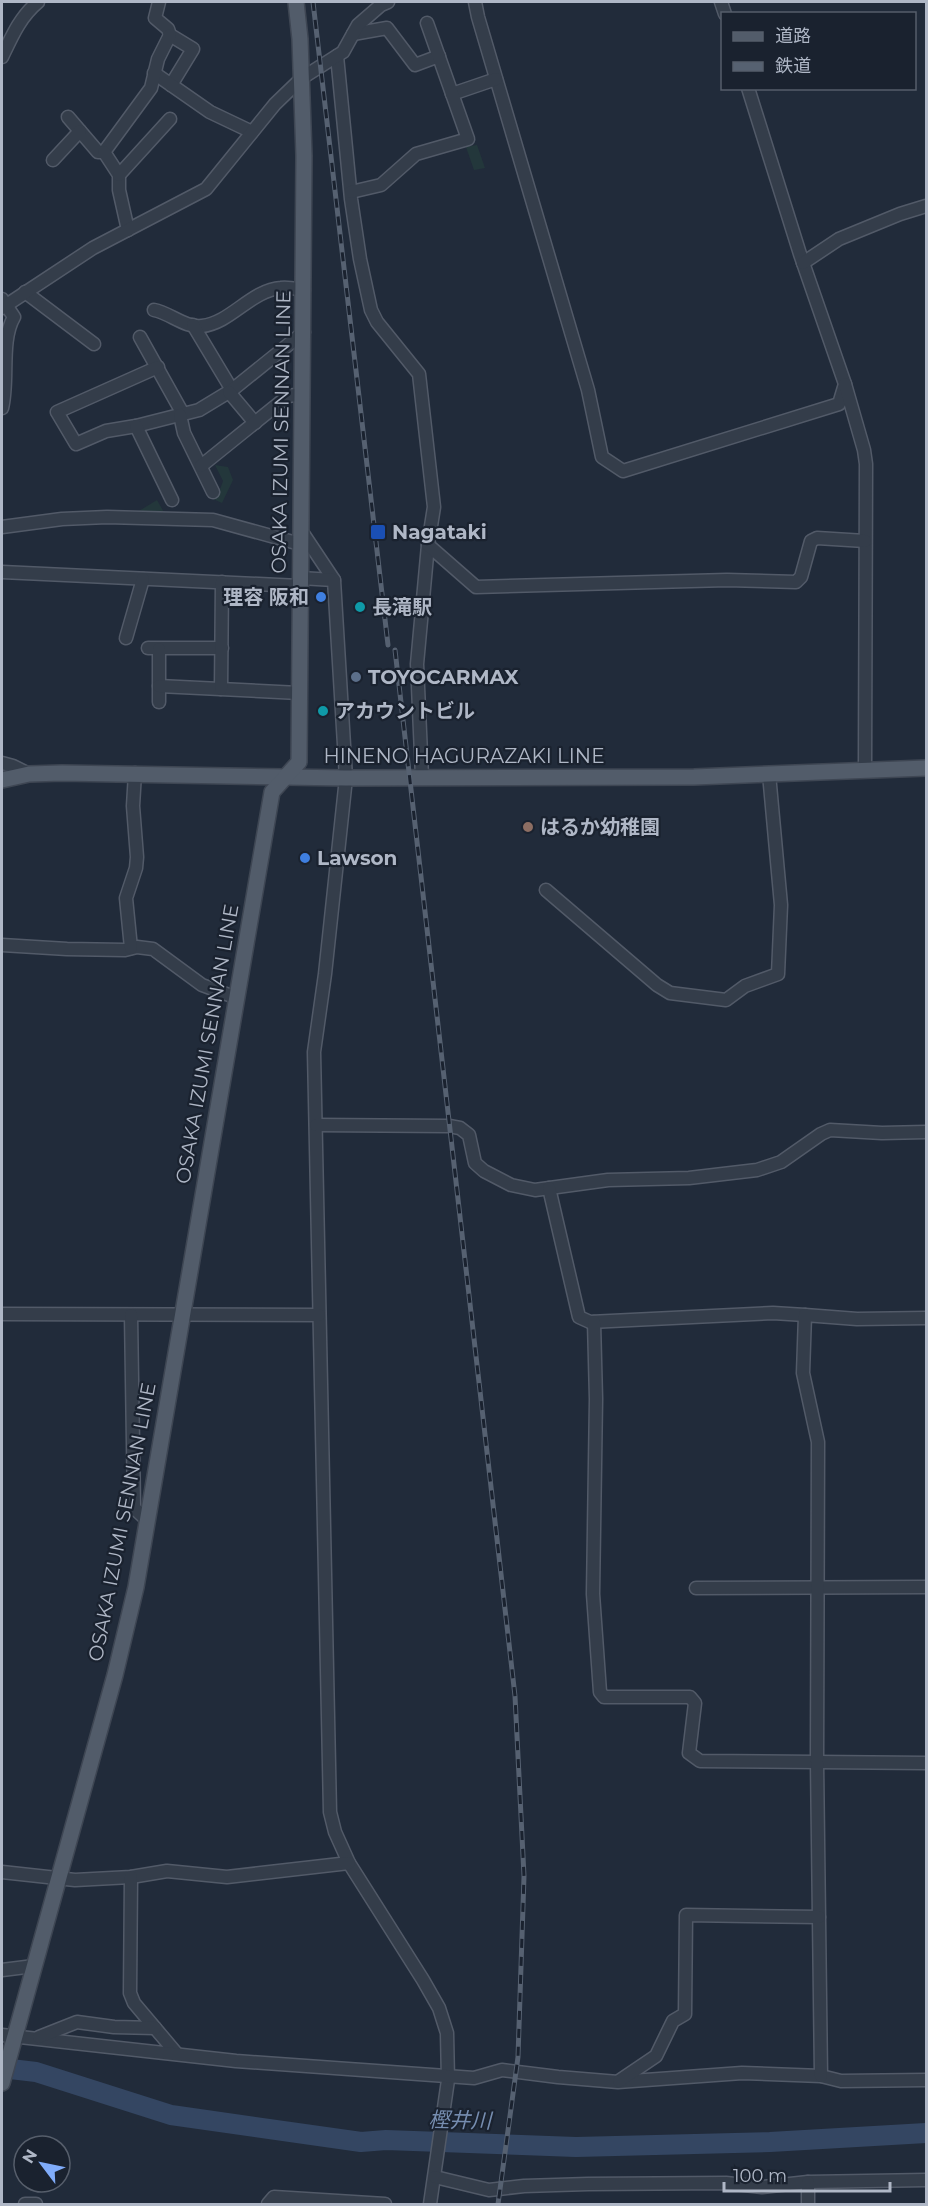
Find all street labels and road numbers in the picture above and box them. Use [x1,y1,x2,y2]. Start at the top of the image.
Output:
street label: OSAKA IZUMI SENNAN LINE [267,290,295,574]
street label: HINENO HAGURAZAKI LINE [323,744,605,768]
street label: OSAKA IZUMI SENNAN LINE [171,902,243,1186]
street label: OSAKA IZUMI SENNAN LINE [83,1381,161,1663]

